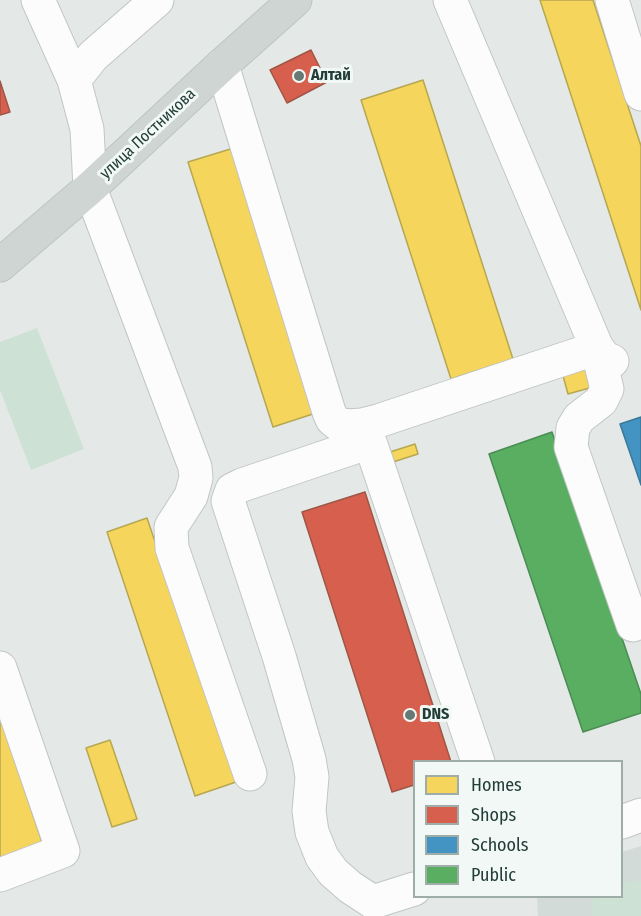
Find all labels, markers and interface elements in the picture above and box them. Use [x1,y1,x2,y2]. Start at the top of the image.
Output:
place label: Алтай [311,66,351,86]
marker: Алтай [292,69,306,83]
street label: улица Постникова [96,85,200,183]
place label: DNS [422,705,449,725]
marker: DNS [403,708,417,722]
legend [413,760,623,898]
text: Homes [471,774,522,796]
text: Shops [471,804,516,826]
text: Schools [471,834,529,856]
text: Public [471,864,516,886]

